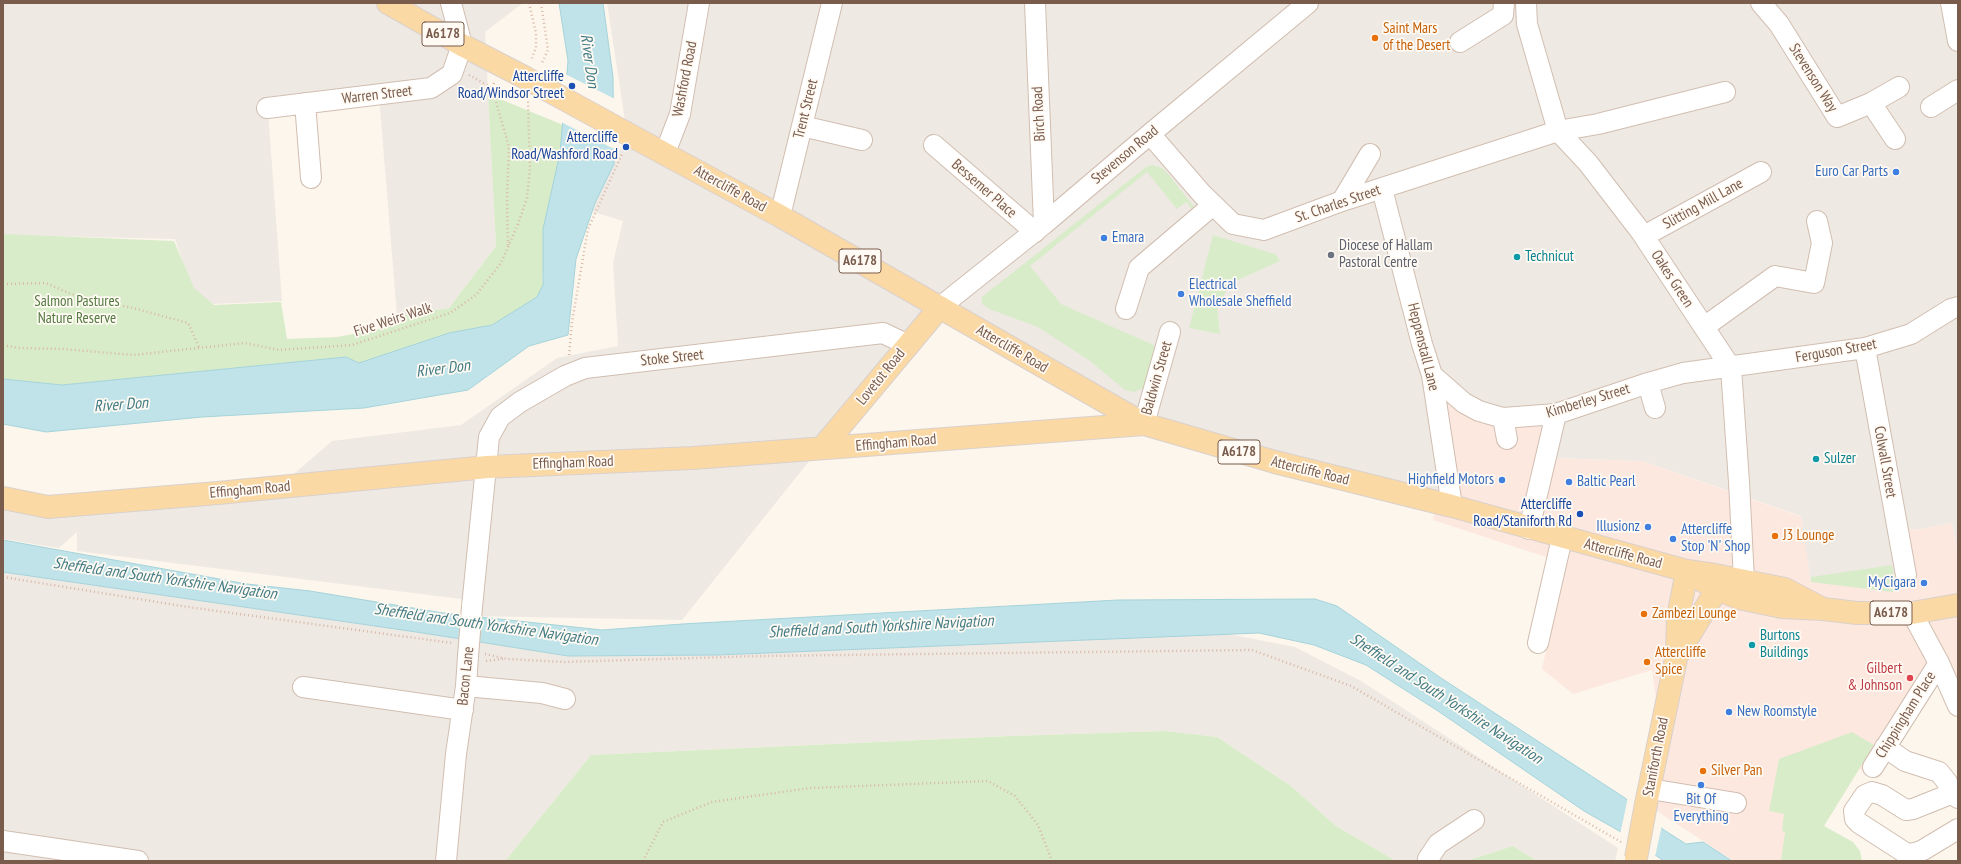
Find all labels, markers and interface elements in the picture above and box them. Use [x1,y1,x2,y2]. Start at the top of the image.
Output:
place label: Saint Mars of the Desert [1383,20,1450,55]
road number: A6178 [422,22,464,46]
water label: River Don [576,33,602,89]
marker: Saint Mars of the Desert [1370,33,1380,43]
street label: Washford Road [669,40,701,118]
street label: Stevenson Way [1785,40,1841,116]
place label: Attercliffe Road/Windsor Street [458,68,564,103]
street label: Trent Street [790,77,822,141]
marker: Attercliffe Road/Windsor Street [567,81,577,91]
street label: Warren Street [341,82,413,108]
street label: Birch Road [1029,86,1049,142]
street label: Stevenson Road [1088,122,1162,188]
place label: Attercliffe Road/Washford Road [511,129,618,164]
marker: Attercliffe Road/Washford Road [621,142,631,152]
street label: Bessemer Place [948,156,1020,222]
street label: Attercliffe Road [691,162,769,216]
place label: Euro Car Parts [1815,163,1888,181]
marker: Euro Car Parts [1891,167,1901,177]
street label: Slitting Mill Lane [1660,175,1746,233]
street label: St. Charles Street [1293,181,1383,227]
place label: Emara [1112,229,1144,247]
marker: Emara [1099,233,1109,243]
place label: Diocese of Hallam Pastoral Centre [1339,237,1432,272]
street label: Oakes Green [1647,247,1697,311]
place label: Technicut [1525,248,1574,266]
road number: A6178 [839,249,881,273]
marker: Diocese of Hallam Pastoral Centre [1326,250,1336,260]
marker: Technicut [1512,252,1522,262]
place label: Electrical Wholesale Sheffield [1189,276,1292,311]
marker: Electrical Wholesale Sheffield [1176,289,1186,299]
park label: Salmon Pastures Nature Reserve [34,293,120,328]
street label: Five Weirs Walk [352,299,434,341]
street label: Heppenstall Lane [1403,301,1443,393]
street label: Attercliffe Road [973,321,1051,377]
street label: Ferguson Street [1794,335,1878,367]
street label: Baldwin Street [1138,339,1176,417]
street label: Lovetot Road [853,345,909,409]
street label: Stoke Street [640,346,704,370]
water label: River Don [415,356,471,382]
street label: Kimberley Street [1544,380,1632,422]
water label: River Don [93,394,149,416]
street label: Colwall Street [1870,425,1900,499]
street label: Effingham Road [855,431,937,455]
road number: A6178 [1218,440,1260,464]
place label: Sulzer [1824,450,1856,468]
street label: Effingham Road [532,453,614,473]
street label: Attercliffe Road [1269,453,1351,489]
marker: Sulzer [1811,454,1821,464]
place label: Highfield Motors [1408,471,1494,489]
place label: Baltic Pearl [1577,473,1636,491]
marker: Highfield Motors [1497,475,1507,485]
marker: Baltic Pearl [1564,477,1574,487]
street label: Effingham Road [209,478,291,502]
place label: Attercliffe Road/Staniforth Rd [1473,496,1572,531]
marker: Attercliffe Road/Staniforth Rd [1575,509,1585,519]
place label: Illusionz [1596,518,1640,536]
place label: Attercliffe Stop 'N' Shop [1681,521,1750,556]
marker: Illusionz [1643,522,1653,532]
place label: J3 Lounge [1783,527,1834,545]
marker: J3 Lounge [1770,531,1780,541]
marker: Attercliffe Stop 'N' Shop [1668,534,1678,544]
street label: Attercliffe Road [1582,535,1664,573]
water label: Sheffield and South Yorkshire Navigation [52,554,278,604]
place label: MyCigara [1868,574,1916,592]
marker: MyCigara [1919,578,1929,588]
water label: Sheffield and South Yorkshire Navigation [373,600,599,650]
road number: A6178 [1870,601,1912,625]
place label: Zambezi Lounge [1652,605,1736,623]
marker: Zambezi Lounge [1639,609,1649,619]
water label: Sheffield and South Yorkshire Navigation [768,612,994,642]
place label: Burtons Buildings [1760,627,1808,662]
water label: Sheffield and South Yorkshire Navigation [1346,630,1546,768]
marker: Burtons Buildings [1747,640,1757,650]
place label: Attercliffe Spice [1655,644,1706,679]
street label: Bacon Lane [454,646,478,706]
marker: Attercliffe Spice [1642,657,1652,667]
place label: Gilbert & Johnson [1848,660,1902,695]
street label: Chippingham Place [1872,668,1940,762]
marker: Gilbert & Johnson [1905,673,1915,683]
place label: New Roomstyle [1737,703,1817,721]
marker: New Roomstyle [1724,707,1734,717]
street label: Staniforth Road [1639,716,1673,798]
place label: Silver Pan [1711,762,1762,780]
marker: Silver Pan [1698,766,1708,776]
marker: Bit Of Everything [1696,780,1706,790]
place label: Bit Of Everything [1673,791,1729,826]

